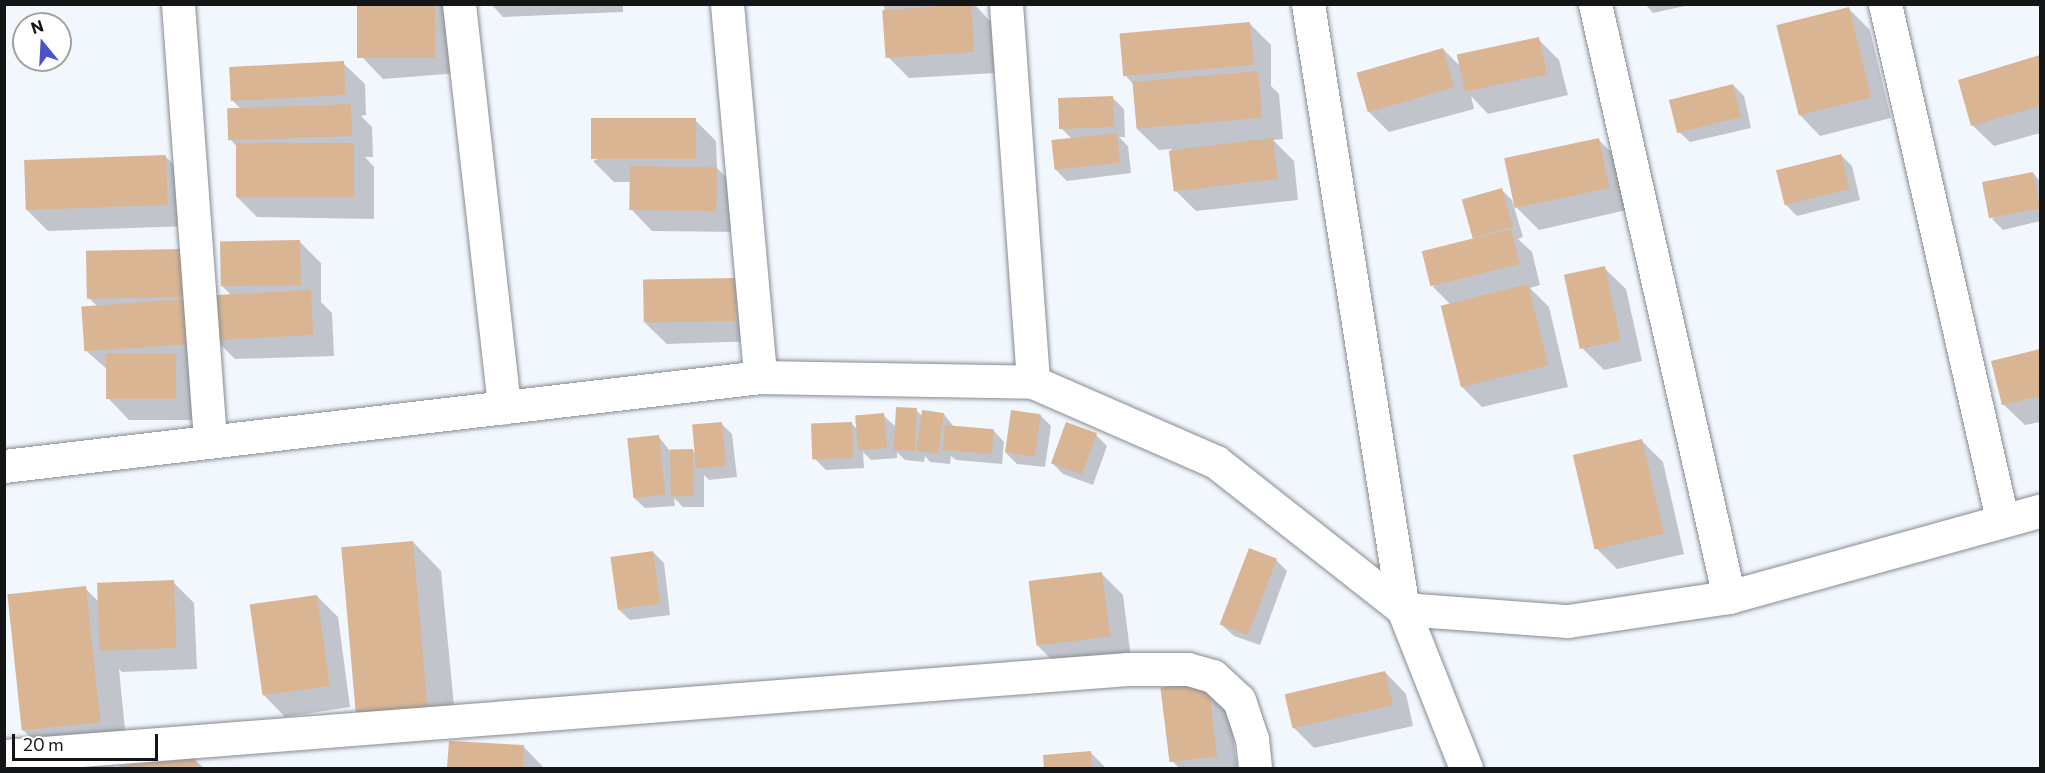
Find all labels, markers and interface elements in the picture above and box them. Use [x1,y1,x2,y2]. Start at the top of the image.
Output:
north arrow [12,12,72,72]
text: N [28,15,46,37]
scale bar [15,722,160,760]
text: 20 m [23,733,64,755]

